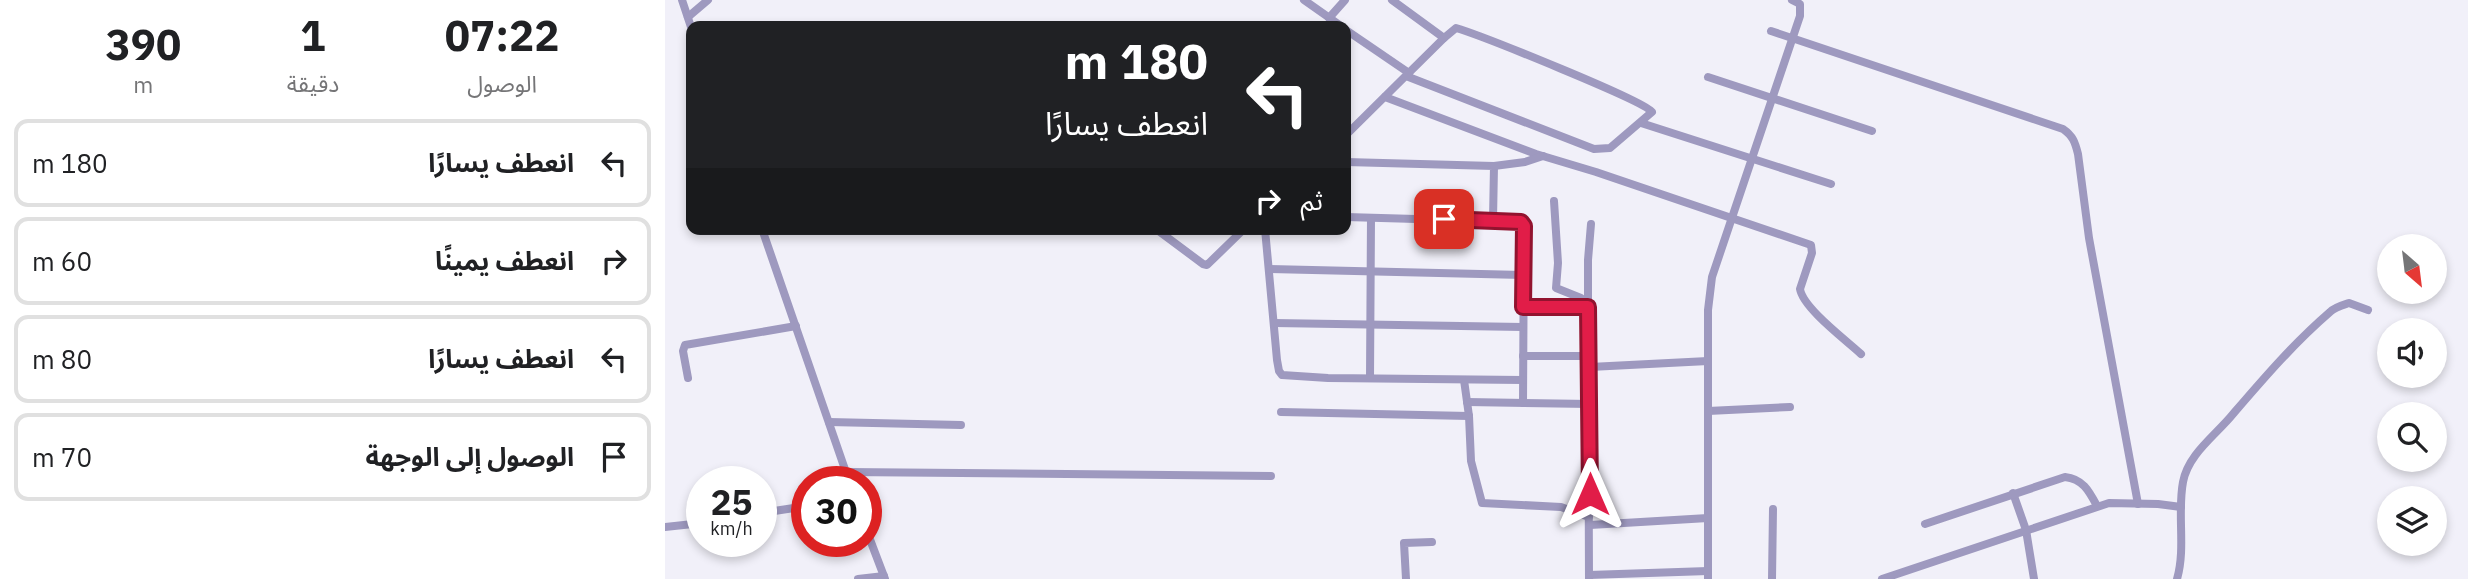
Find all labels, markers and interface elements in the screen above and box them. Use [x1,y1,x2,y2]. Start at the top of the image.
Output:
text: 1 [300,8,326,63]
text: 07:22 [445,8,559,63]
text: 390 [106,17,181,72]
text: 180 m [1064,29,1208,92]
icon: left [1232,49,1323,140]
text: دقيقة [287,68,339,98]
text: الوصول [467,68,537,98]
text: m [133,69,153,99]
text: انعطف يسارًا [1045,102,1208,144]
icon: left [595,144,633,182]
text: انعطف يسارًا [428,145,574,179]
text: 180 m [32,146,108,180]
icon: right [1249,182,1287,220]
text: ثم [1301,183,1323,217]
pin [1414,189,1474,249]
icon: arrive [1425,200,1463,238]
north arrow [2377,234,2447,304]
map controls [2377,234,2447,556]
icon: right [595,242,633,280]
text: انعطف يمينًا [435,243,574,277]
text: 60 m [32,244,92,278]
button: sound [2377,318,2447,388]
icon: left [595,340,633,378]
text: انعطف يسارًا [428,341,574,375]
text: 80 m [32,342,92,376]
button: search [2377,402,2447,472]
icon: arrive [595,438,633,476]
text: الوصول إلى الوجهة [365,439,574,473]
text: 70 m [32,440,92,474]
position arrow [1553,457,1627,531]
speed limit sign: 30 [791,466,882,557]
text: 25 [710,479,753,525]
button: layers [2377,486,2447,556]
text: km/h [710,517,753,540]

